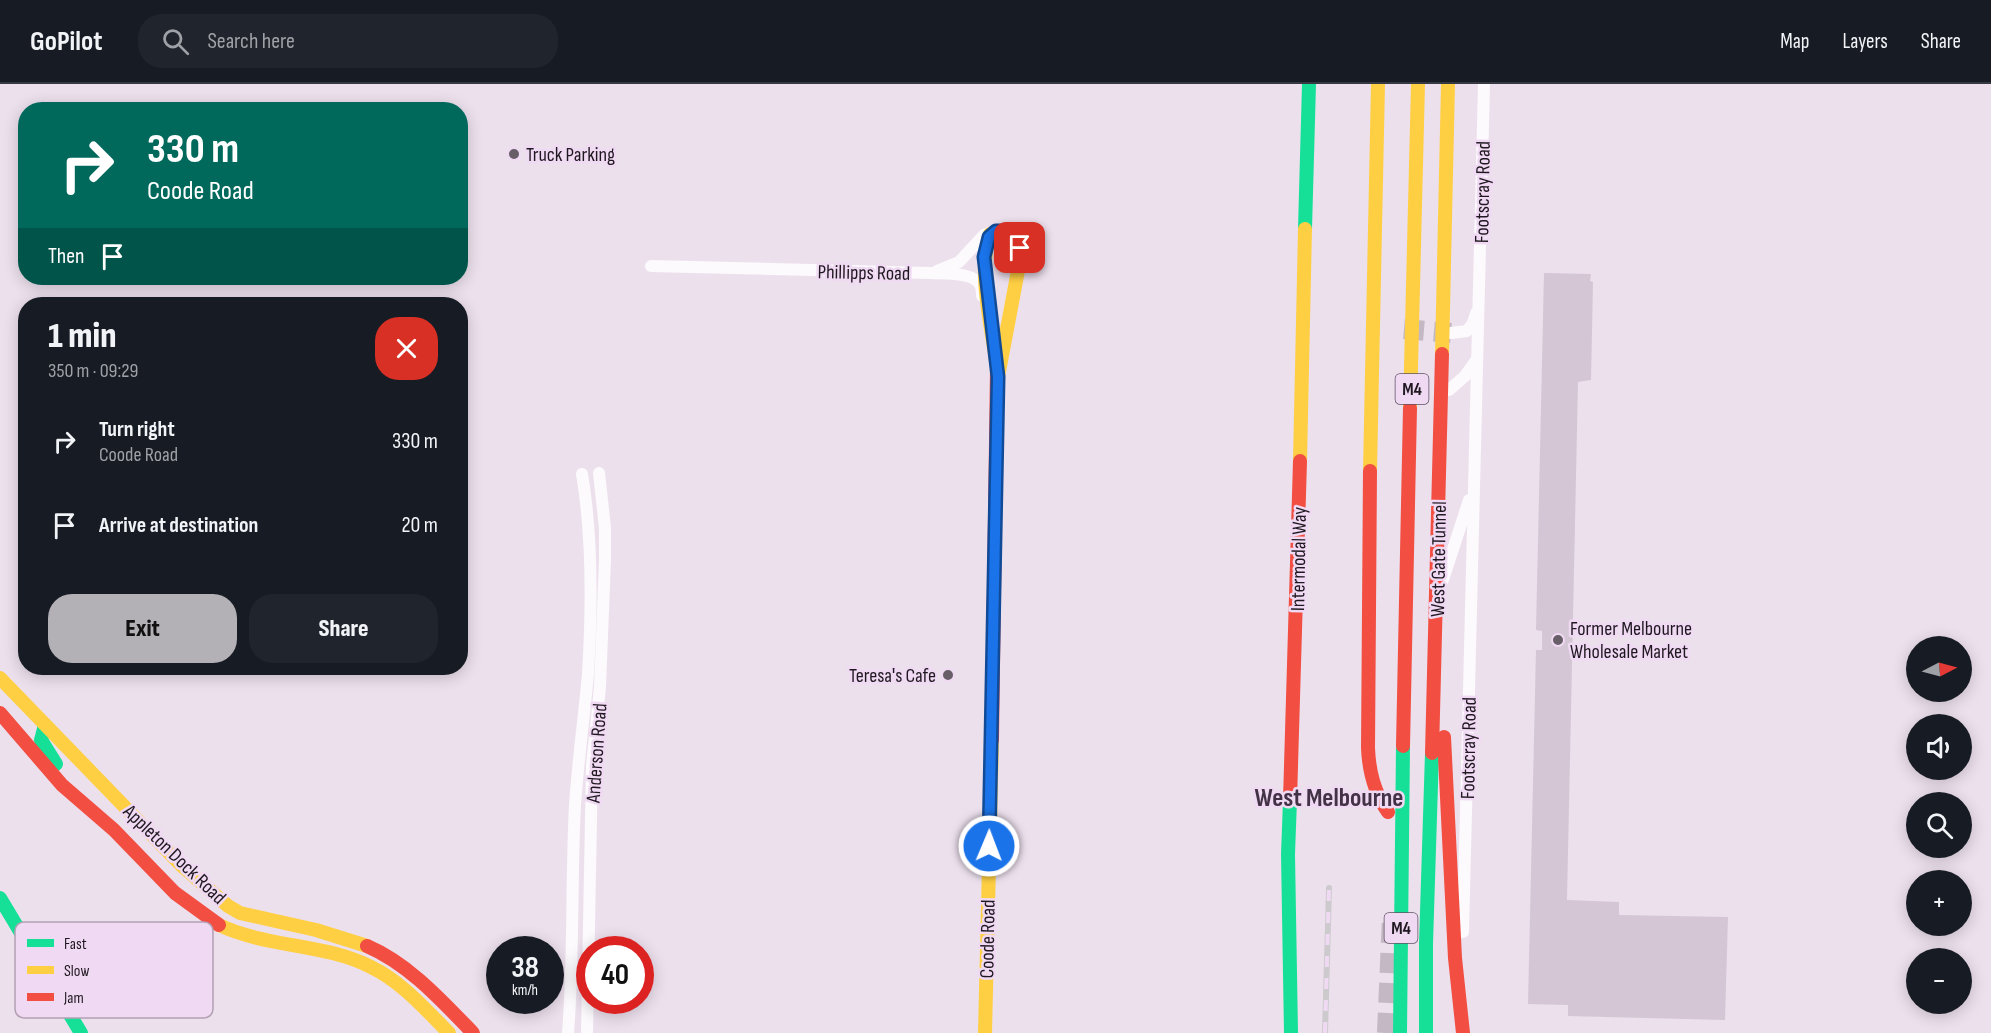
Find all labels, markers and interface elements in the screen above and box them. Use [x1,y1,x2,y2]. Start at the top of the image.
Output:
search box [138,14,558,68]
text: GoPilot [30,25,102,58]
icon: search [159,25,192,58]
text: Search here [207,28,295,55]
text: Map [1780,29,1809,54]
text: Layers [1842,29,1888,54]
text: Share [1921,29,1961,54]
text: 330 m [147,124,239,175]
icon: right [48,126,126,204]
street label: Footscray Road [1470,141,1496,243]
place label: Truck Parking [526,143,615,167]
marker: Truck Parking [507,147,521,161]
text: Coode Road [147,175,254,207]
pin [994,222,1045,273]
icon: arrive [1003,231,1036,264]
icon: arrive [96,240,129,273]
text: Then [48,243,84,270]
street label: Phillipps Road [818,260,910,286]
text: 1 min [48,315,116,358]
button: close [375,317,438,380]
text: 350 m · 09:29 [48,359,138,383]
road number: M4 [1396,374,1428,404]
text: Turn right [99,416,175,443]
icon: right [48,425,81,458]
text: 330 m [392,428,438,455]
text: Coode Road [99,443,178,467]
street label: West Gate Tunnel [1426,501,1452,617]
street label: Intermodal Way [1286,506,1312,611]
icon: arrive [48,509,81,542]
text: Arrive at destination [99,512,258,539]
text: 20 m [402,512,438,539]
button: Exit [48,594,237,663]
button: Share [249,594,438,663]
place label: Former Melbourne Wholesale Market [1570,617,1692,664]
marker: Former Melbourne Wholesale Market [1551,633,1565,647]
north arrow [1906,636,1972,702]
map controls [1906,636,1972,1014]
place label: Teresa's Cafe [849,664,936,688]
marker: Teresa's Cafe [941,668,955,682]
street label: Footscray Road [1456,697,1482,799]
street label: Anderson Road [581,702,612,805]
button: sound [1906,714,1972,780]
district label: West Melbourne [1255,783,1403,814]
button: search [1906,792,1972,858]
street label: Appleton Dock Road [117,799,231,910]
position arrow [957,814,1021,878]
button: + [1906,870,1972,936]
street label: Coode Road [975,899,1001,979]
road number: M4 [1384,913,1418,943]
legend [15,922,213,1018]
text: Fast [64,935,87,954]
speed limit sign: 40 [576,936,654,1014]
button: − [1906,948,1972,1014]
text: 38 [511,950,539,986]
text: Slow [64,962,89,981]
text: km/h [512,981,538,1000]
text: Jam [63,989,84,1008]

